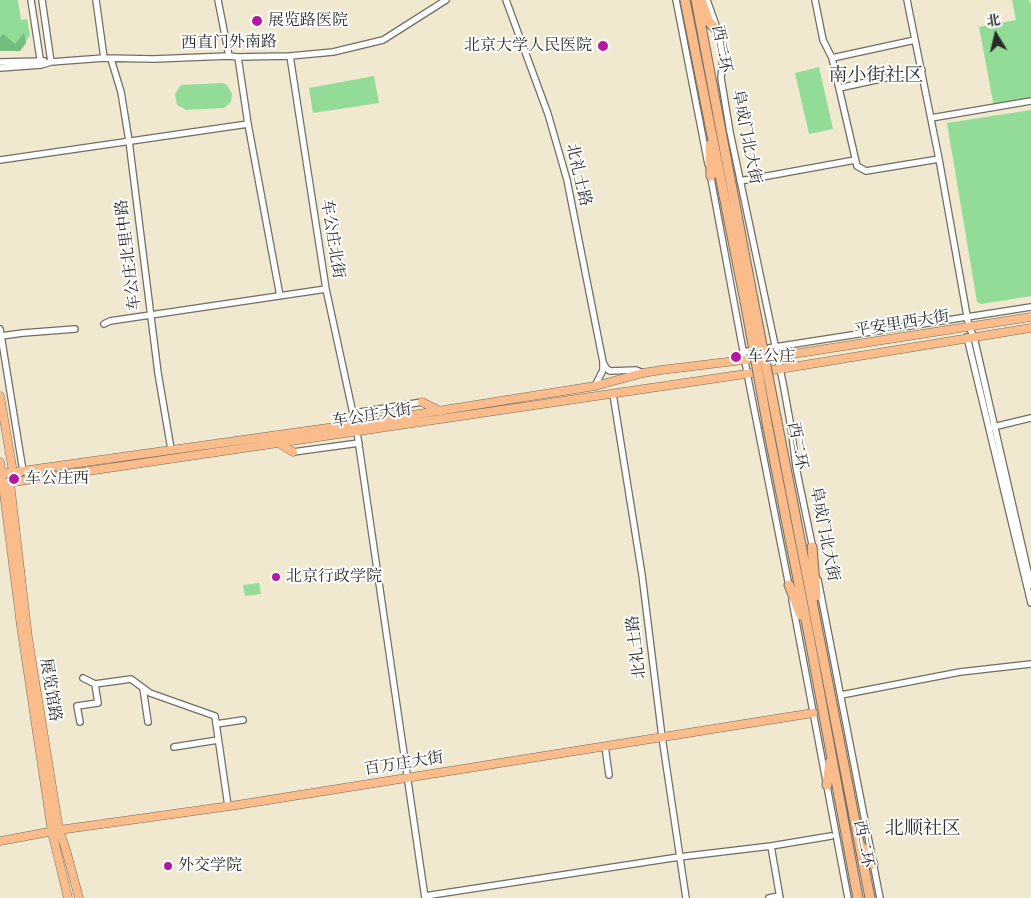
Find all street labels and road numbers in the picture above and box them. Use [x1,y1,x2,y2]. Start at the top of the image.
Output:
street label: 西二环 [707,24,735,74]
street label: 西直门外南路 [181,33,277,53]
street label: 阜成门北大街 [727,88,765,186]
street label: 北礼士路 [561,142,595,208]
street label: 车公庄北里中路 [113,198,145,312]
street label: 车公庄北街 [316,198,348,280]
street label: 平安里西大街 [853,307,951,341]
street label: 车公庄大街 [331,400,413,432]
street label: 西二环 [783,421,811,471]
street label: 阜成门北大街 [805,485,843,583]
street label: 北礼士路 [624,614,650,680]
street label: 展览馆路 [36,657,64,723]
street label: 百万庄大街 [363,748,445,780]
street label: 西二环 [849,819,877,869]

